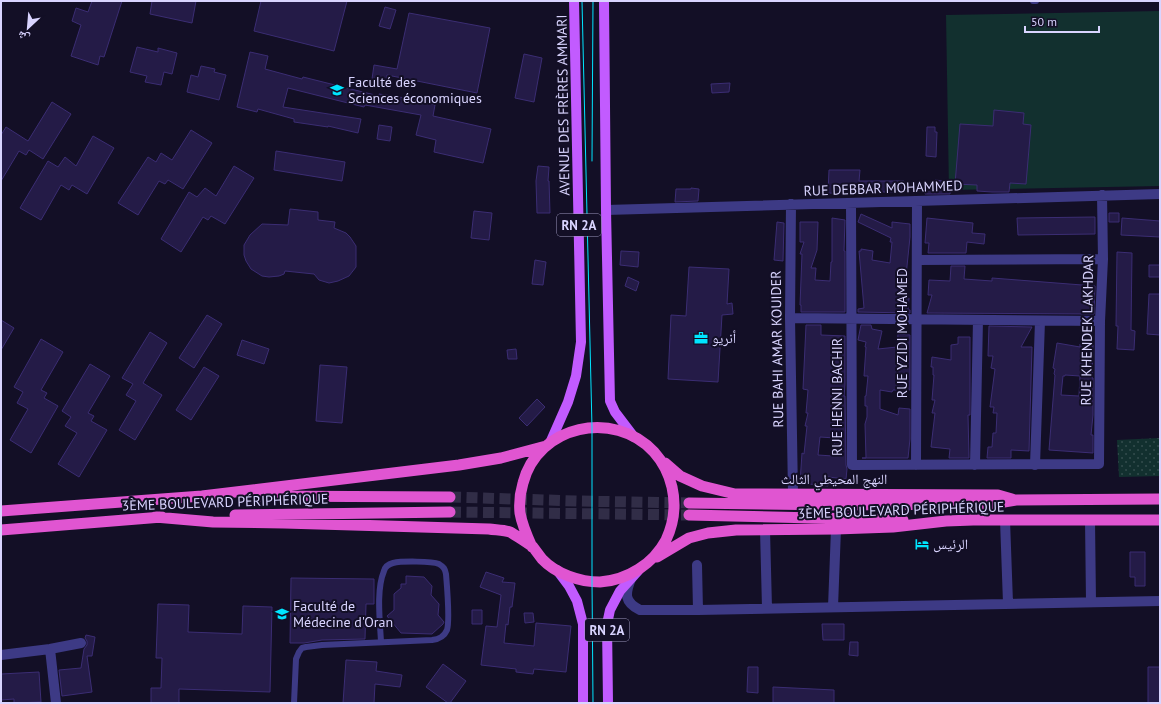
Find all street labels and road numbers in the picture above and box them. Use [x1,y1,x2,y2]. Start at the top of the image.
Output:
street label: AVENUE DES FRÈRES AMMARI [552,14,574,196]
street label: RUE DEBBAR MOHAMMED [803,176,963,200]
road number: RN 2A [557,214,601,236]
street label: RUE KHENDEK LAKHDAR [1077,254,1097,406]
street label: RUE YZIDI MOHAMED [893,268,911,398]
street label: RUE BAHI AMAR KOUIDER [767,270,787,428]
street label: RUE HENNI BACHIR [828,338,846,456]
street label: النهج المحيطي الثالث [781,470,887,491]
street label: 3ÈME BOULEVARD PÉRIPHÉRIQUE [121,489,329,515]
street label: 3ÈME BOULEVARD PÉRIPHÉRIQUE [797,497,1005,523]
road number: RN 2A [585,619,629,641]

